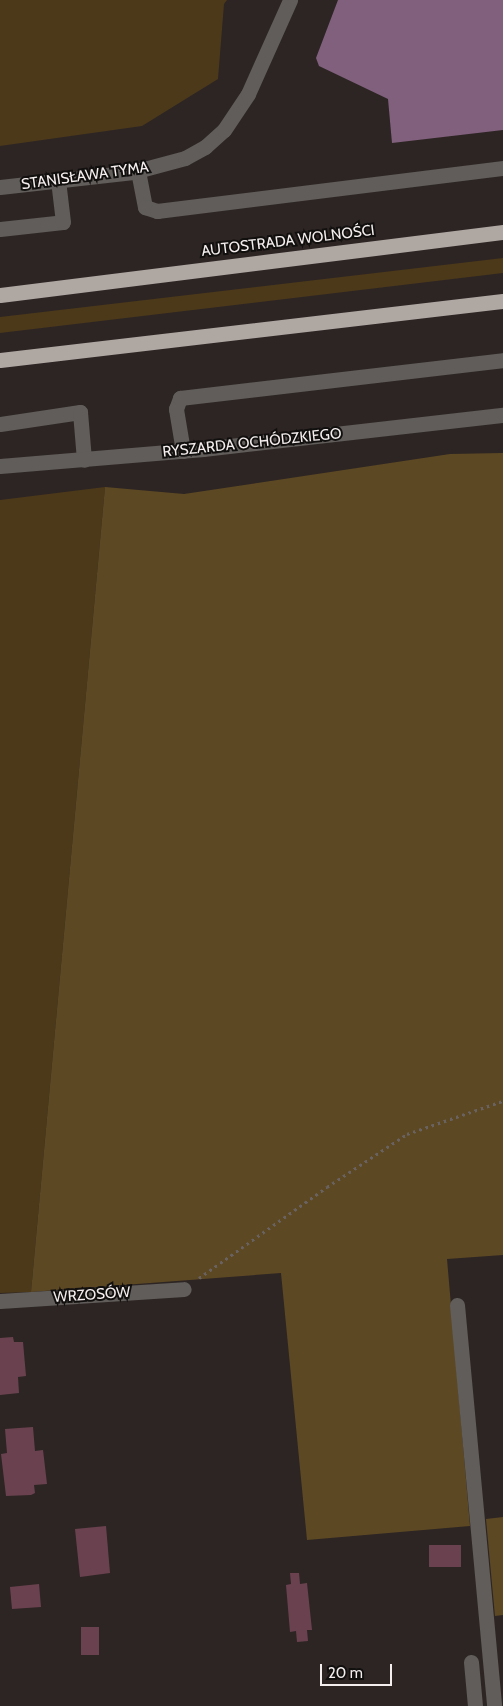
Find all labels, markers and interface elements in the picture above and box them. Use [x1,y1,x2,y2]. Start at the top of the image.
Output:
street label: STANISŁAWA TYMA [20,158,150,194]
street label: AUTOSTRADA WOLNOŚCI [200,221,376,261]
street label: RYSZARDA OCHÓDZKIEGO [162,425,342,461]
street label: WRZOSÓW [53,1283,131,1307]
scale bar [323,1654,396,1686]
text: 20 m [328,1664,363,1682]

